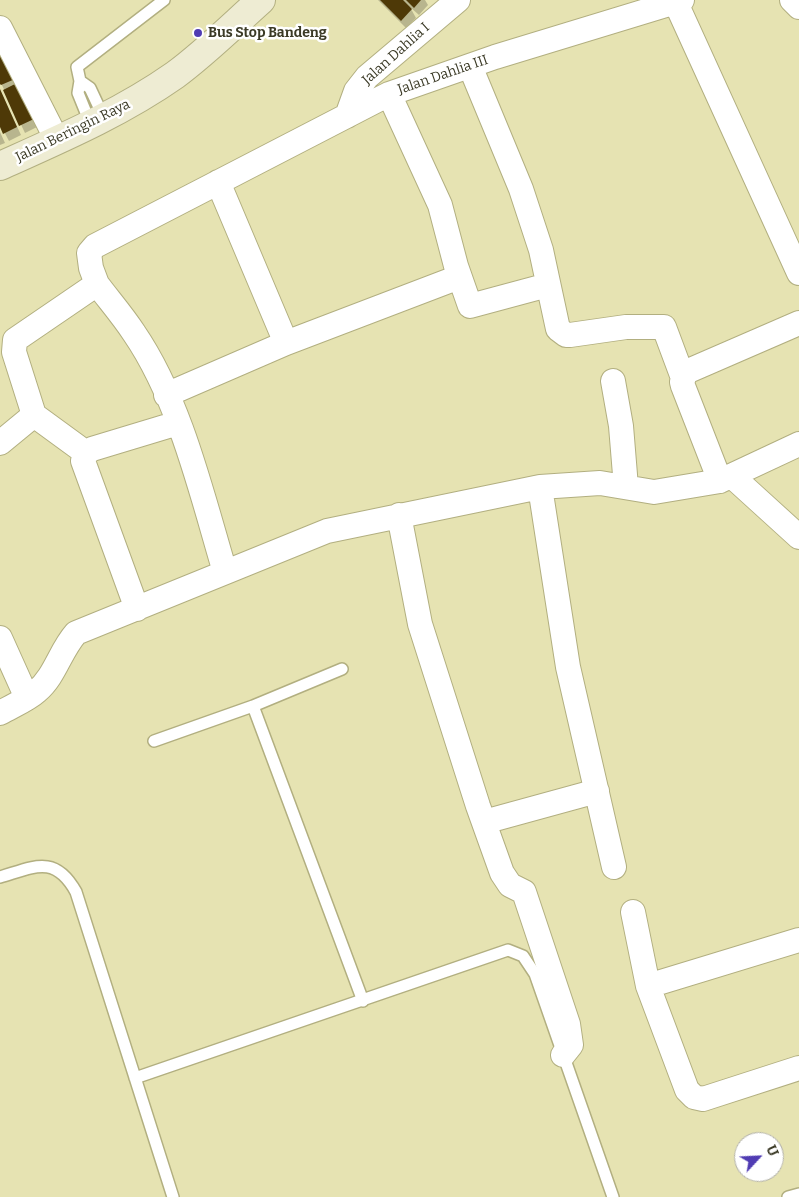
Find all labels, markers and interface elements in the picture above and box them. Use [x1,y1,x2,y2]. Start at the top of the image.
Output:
street label: Jalan Dahlia I [359,19,433,89]
place label: Bus Stop Bandeng [208,25,327,41]
marker: Bus Stop Bandeng [192,27,204,39]
street label: Jalan Dahlia III [396,52,490,98]
street label: Jalan Beringin Raya [13,96,133,166]
north arrow [734,1132,784,1182]
text: U [762,1143,782,1159]

